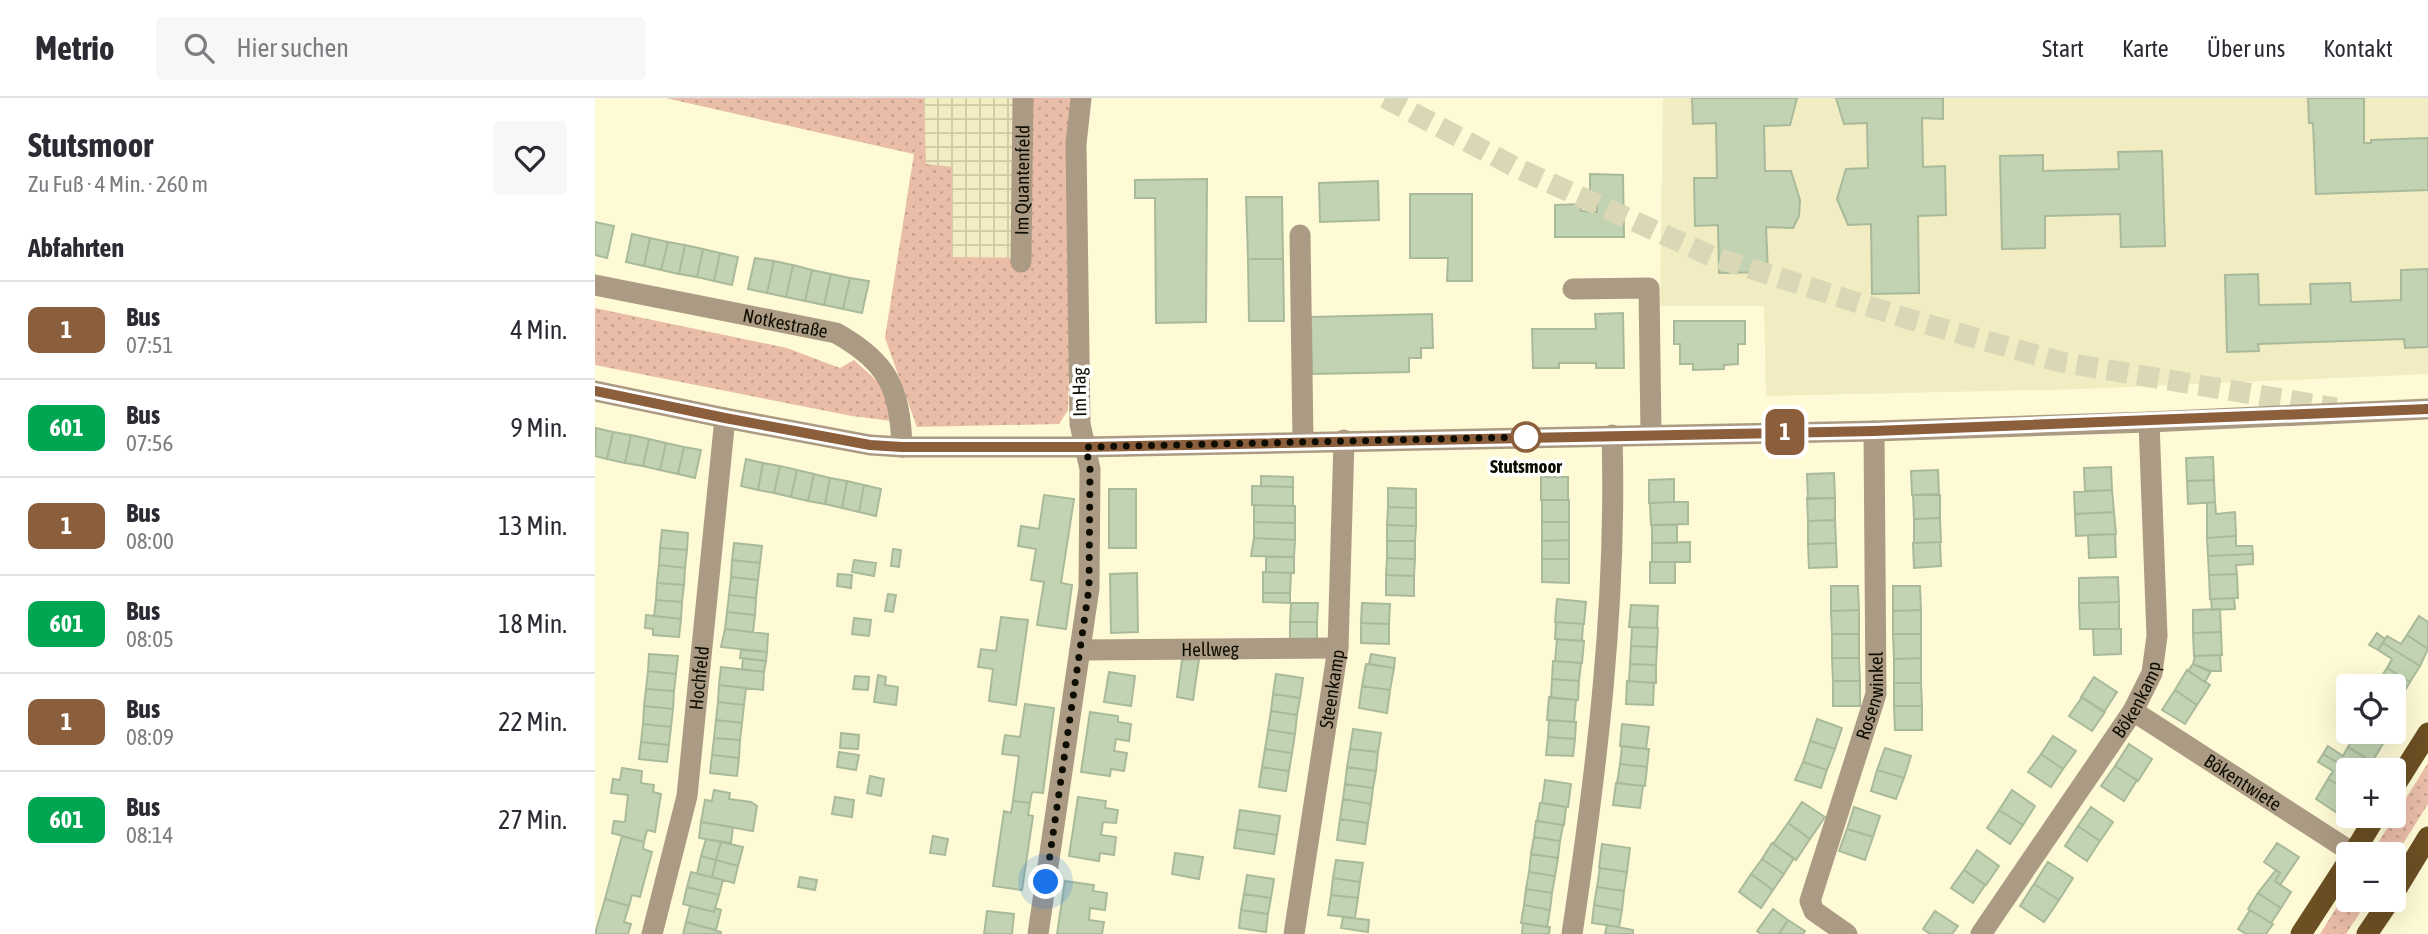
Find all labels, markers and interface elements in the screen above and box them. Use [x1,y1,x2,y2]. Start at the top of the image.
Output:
search box [156,17,646,80]
text: Metrio [35,29,114,67]
icon: search [180,29,218,67]
text: Hier suchen [236,33,349,63]
text: Start [2042,35,2084,62]
text: Karte [2122,35,2169,62]
text: Über uns [2207,35,2285,62]
text: Kontakt [2323,35,2393,62]
button: heart [493,121,567,195]
street label: Im Quantenfeld [1010,125,1034,235]
text: Stutsmoor [28,126,153,164]
text: Zu Fuß · 4 Min. · 260 m [28,171,208,197]
text: Abfahrten [28,233,124,263]
text: Bus [126,302,160,332]
street label: Notkestraße [741,304,830,342]
text: 4 Min. [511,315,567,345]
text: 1 [61,316,72,343]
text: 07:51 [126,332,173,358]
street label: Im Hag [1068,366,1090,417]
text: Bus [126,400,160,430]
line badge: 1 [1762,409,1808,455]
text: 9 Min. [511,413,567,443]
text: 601 [50,414,83,441]
text: 1 [1779,418,1791,445]
marker: Stutsmoor [1511,422,1541,452]
text: 07:56 [126,430,173,456]
place label: Stutsmoor [1490,455,1562,477]
text: Bus [126,498,160,528]
text: 13 Min. [498,511,567,541]
text: 1 [61,512,72,539]
text: 08:00 [126,528,174,554]
text: Bus [126,596,160,626]
text: 18 Min. [498,609,567,639]
text: 601 [50,610,83,637]
text: 08:05 [126,626,174,652]
street label: Hellweg [1181,638,1240,660]
street label: Hochfeld [685,645,713,711]
street label: Steenkamp [1315,648,1349,730]
street label: Rosenwinkel [1851,651,1887,742]
street label: Bökenkamp [2107,660,2164,742]
map controls [2336,674,2406,912]
button: locate [2336,674,2406,744]
text: Bus [126,694,160,724]
text: 22 Min. [498,707,567,737]
text: 1 [61,708,72,735]
text: 08:09 [126,724,174,750]
street label: Bökentwiete [2200,749,2286,815]
button: + [2336,758,2406,828]
text: Bus [126,792,160,822]
text: 27 Min. [498,805,567,835]
text: 601 [50,806,83,833]
text: 08:14 [126,822,173,848]
button: − [2336,842,2406,912]
your location [1028,864,1063,899]

